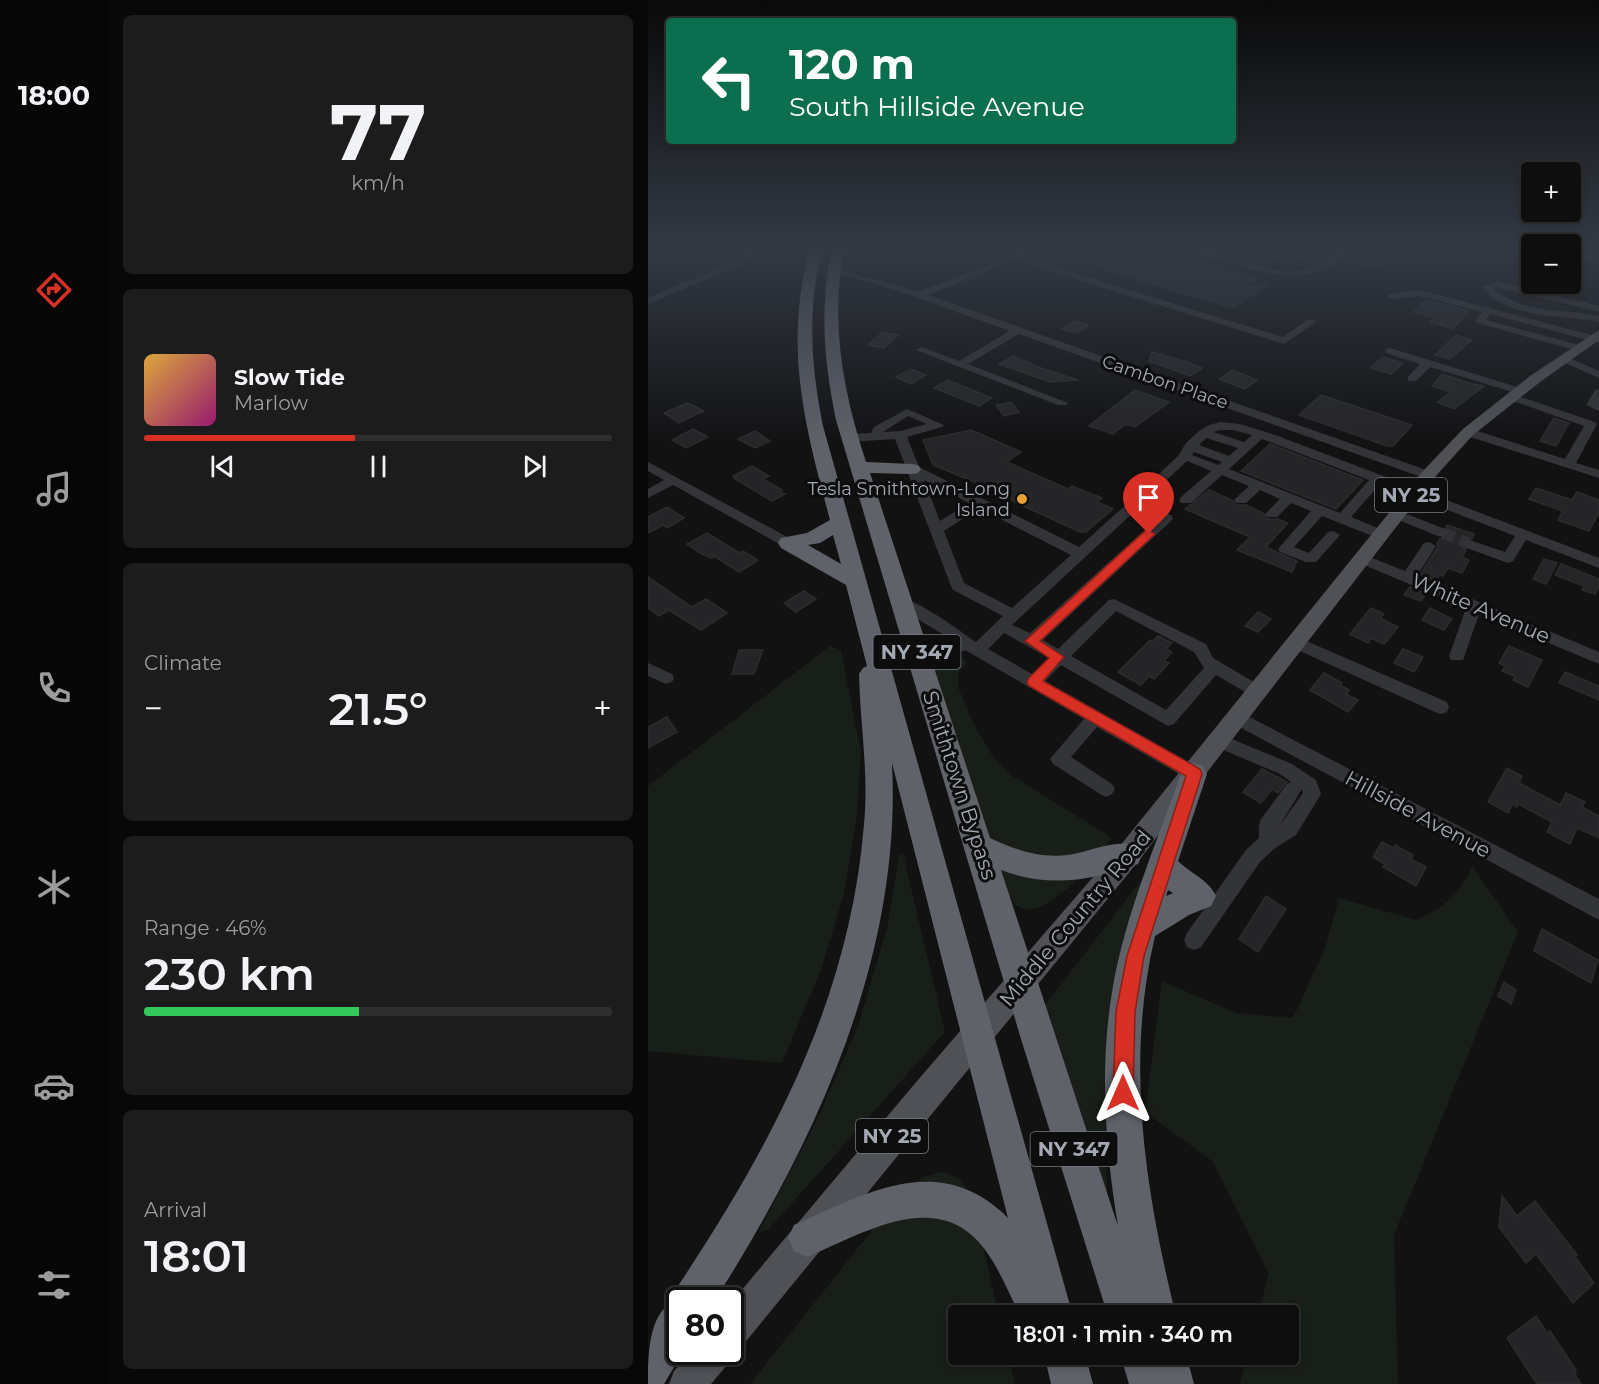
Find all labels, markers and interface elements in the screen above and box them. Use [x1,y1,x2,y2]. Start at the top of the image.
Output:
text: 120 m [789,38,915,90]
icon: left [690,42,768,120]
text: 18:00 [18,79,90,112]
text: 77 [330,84,426,180]
text: South Hillside Avenue [789,90,1085,123]
map controls [1521,162,1581,294]
button: + [1521,162,1581,222]
text: km/h [351,171,405,195]
button: − [1521,234,1581,294]
icon: directions [33,269,75,311]
street label: Cambon Place [1099,350,1231,414]
text: Slow Tide [234,364,345,391]
text: Marlow [234,391,308,415]
icon: previous [206,450,239,483]
icon: pause [362,450,395,483]
icon: next [518,450,551,483]
icon: music [33,468,75,510]
pin [1123,472,1174,534]
place label: Tesla Smithtown-Long Island [807,478,1010,521]
road number: NY 25 [1375,478,1447,512]
icon: arrive [1132,481,1165,514]
marker: Tesla Smithtown-Long Island [1015,492,1029,506]
street label: White Avenue [1408,568,1554,648]
road number: NY 347 [874,635,960,669]
text: Climate [144,651,222,675]
icon: phone [33,667,75,709]
text: 21.5° [328,681,428,736]
text: − [144,688,163,728]
text: + [593,688,612,728]
street label: Smithtown Bypass [918,688,1002,882]
street label: Hillside Avenue [1341,765,1495,863]
street label: Middle Country Road [994,825,1156,1011]
icon: climate [33,866,75,908]
text: Range · 46% [144,916,267,940]
text: 230 km [144,946,315,1001]
position arrow [1091,1061,1155,1125]
icon: car [33,1065,75,1107]
road number: NY 25 [856,1119,928,1153]
road number: NY 347 [1030,1132,1118,1166]
text: Arrival [144,1198,207,1222]
text: 18:01 [144,1228,249,1283]
icon: filters [33,1264,75,1306]
speed limit sign: 80 [666,1287,744,1365]
text: 18:01 · 1 min · 340 m [1014,1321,1233,1348]

